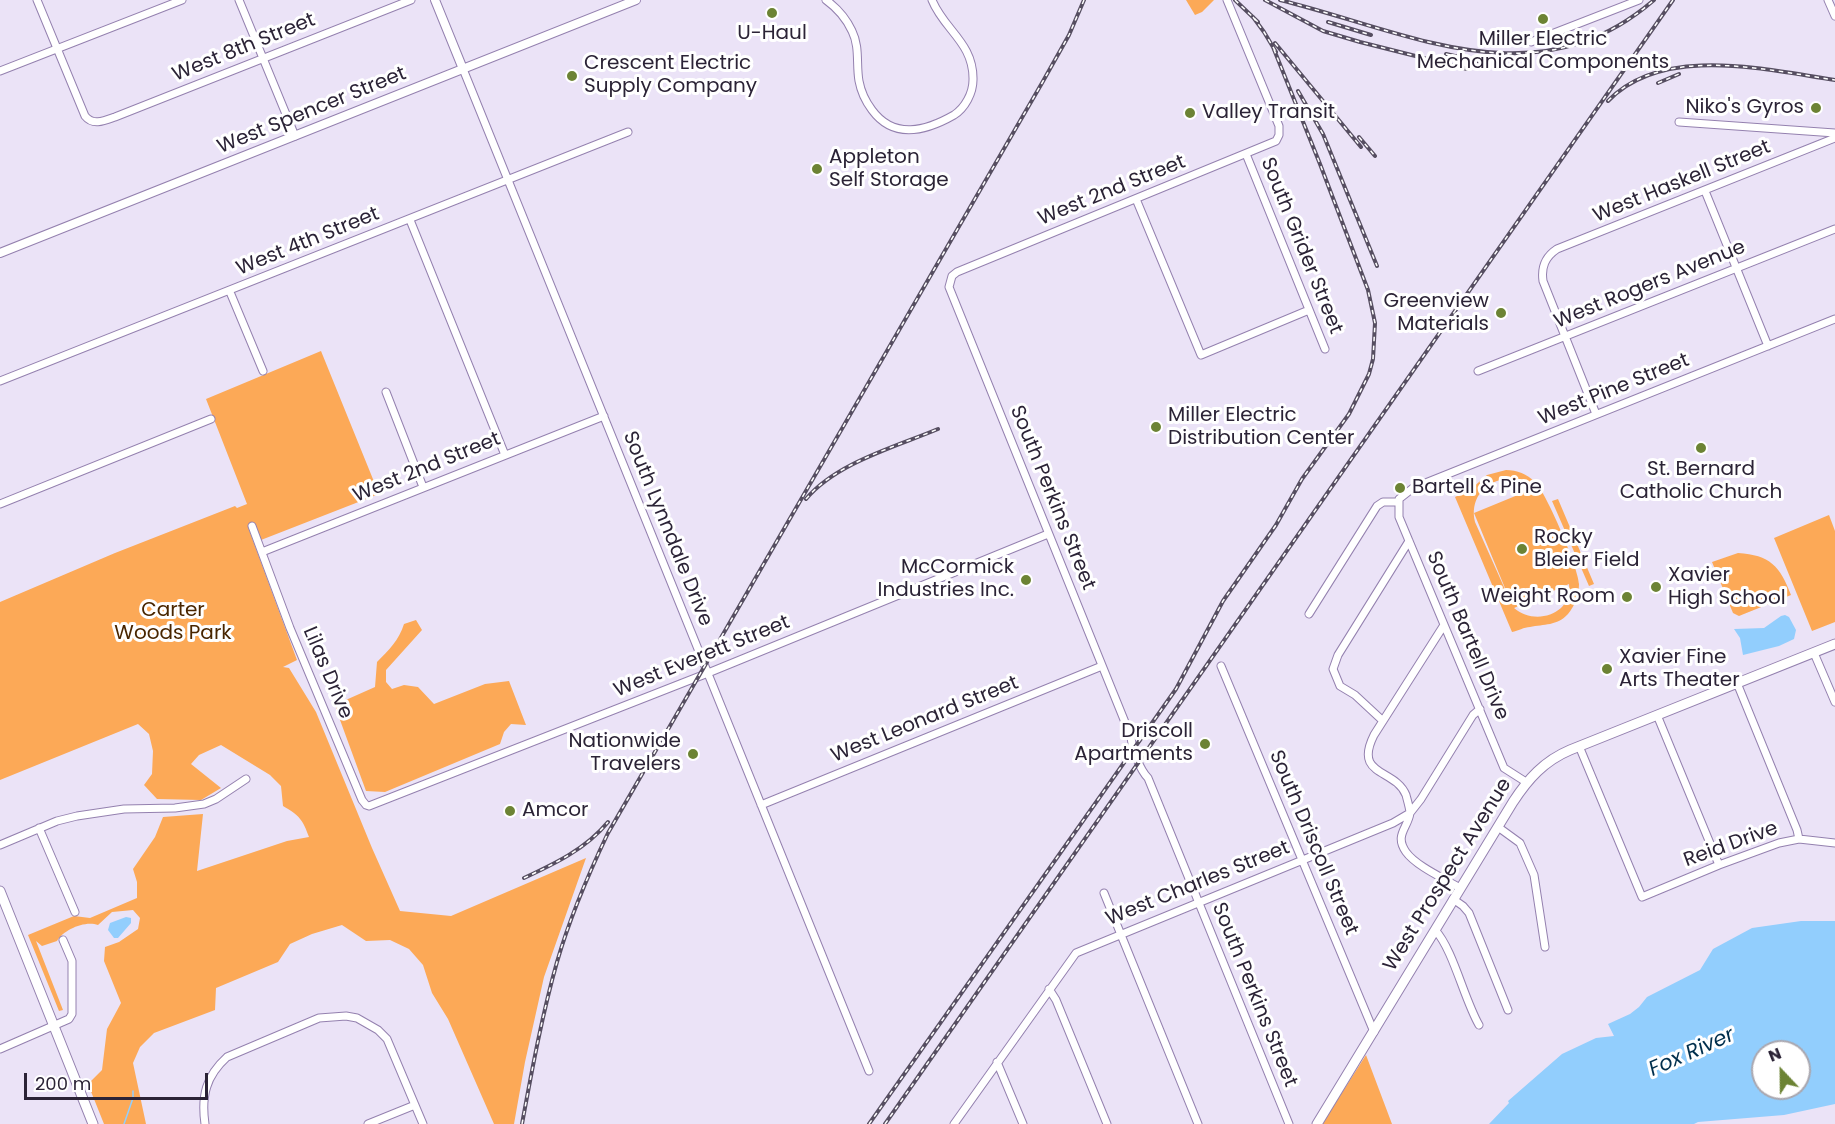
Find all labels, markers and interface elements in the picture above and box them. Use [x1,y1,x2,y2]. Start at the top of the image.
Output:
marker: U-Haul [765,6,779,20]
street label: West 8th Street [169,8,319,88]
marker: Miller Electric Mechanical Components [1536,12,1550,26]
place label: U-Haul [737,22,807,46]
place label: Miller Electric Mechanical Components [1417,28,1669,75]
place label: Crescent Electric Supply Company [584,52,757,99]
street label: West Spencer Street [214,62,410,160]
marker: Crescent Electric Supply Company [565,69,579,83]
place label: Niko's Gyros [1685,96,1804,120]
place label: Valley Transit [1202,101,1335,125]
marker: Niko's Gyros [1809,101,1823,115]
marker: Valley Transit [1183,106,1197,120]
street label: West Haskell Street [1590,135,1774,229]
place label: Appleton Self Storage [829,146,949,193]
street label: West 2nd Street [1035,151,1189,231]
street label: South Grider Street [1255,154,1347,338]
marker: Appleton Self Storage [810,162,824,176]
street label: West 4th Street [233,202,383,282]
street label: West Rogers Avenue [1551,236,1749,334]
place label: Greenview Materials [1383,290,1489,337]
marker: Greenview Materials [1494,306,1508,320]
street label: West Pine Street [1535,349,1693,431]
street label: South Perkins Street [1004,402,1100,594]
place label: Miller Electric Distribution Center [1168,404,1354,451]
marker: Miller Electric Distribution Center [1149,420,1163,434]
street label: West 2nd Street [350,428,504,508]
street label: South Lynndale Drive [617,428,717,630]
marker: St. Bernard Catholic Church [1694,441,1708,455]
place label: St. Bernard Catholic Church [1620,458,1782,505]
place label: Bartell & Pine [1412,476,1542,500]
marker: Bartell & Pine [1393,481,1407,495]
place label: Rocky Bleier Field [1534,526,1640,573]
marker: Rocky Bleier Field [1515,542,1529,556]
street label: South Bartell Drive [1421,548,1513,724]
place label: McCormick Industries Inc. [878,556,1014,603]
place label: Xavier High School [1668,564,1786,611]
marker: McCormick Industries Inc. [1019,573,1033,587]
marker: Xavier High School [1649,580,1663,594]
place label: Weight Room [1481,585,1615,609]
marker: Weight Room [1620,590,1634,604]
park label: Carter Woods Park [114,599,232,646]
street label: West Everett Street [611,611,793,703]
street label: Lilas Drive [297,623,357,723]
place label: Xavier Fine Arts Theater [1619,646,1740,693]
marker: Xavier Fine Arts Theater [1600,662,1614,676]
street label: West Leonard Street [828,671,1022,769]
place label: Driscoll Apartments [1074,720,1193,767]
place label: Nationwide Travelers [568,730,681,777]
marker: Driscoll Apartments [1198,737,1212,751]
marker: Nationwide Travelers [686,747,700,761]
street label: South Driscoll Street [1263,747,1363,939]
street label: West Prospect Avenue [1379,774,1517,976]
place label: Amcor [522,799,588,823]
marker: Amcor [503,804,517,818]
street label: Reid Drive [1681,817,1781,873]
street label: West Charles Street [1103,836,1293,932]
street label: South Perkins Street [1206,899,1302,1091]
water label: Fox River [1645,1023,1739,1083]
north arrow [1751,1040,1811,1100]
text: N [1765,1042,1785,1068]
scale bar [27,1061,212,1099]
text: 200 m [35,1071,91,1096]

